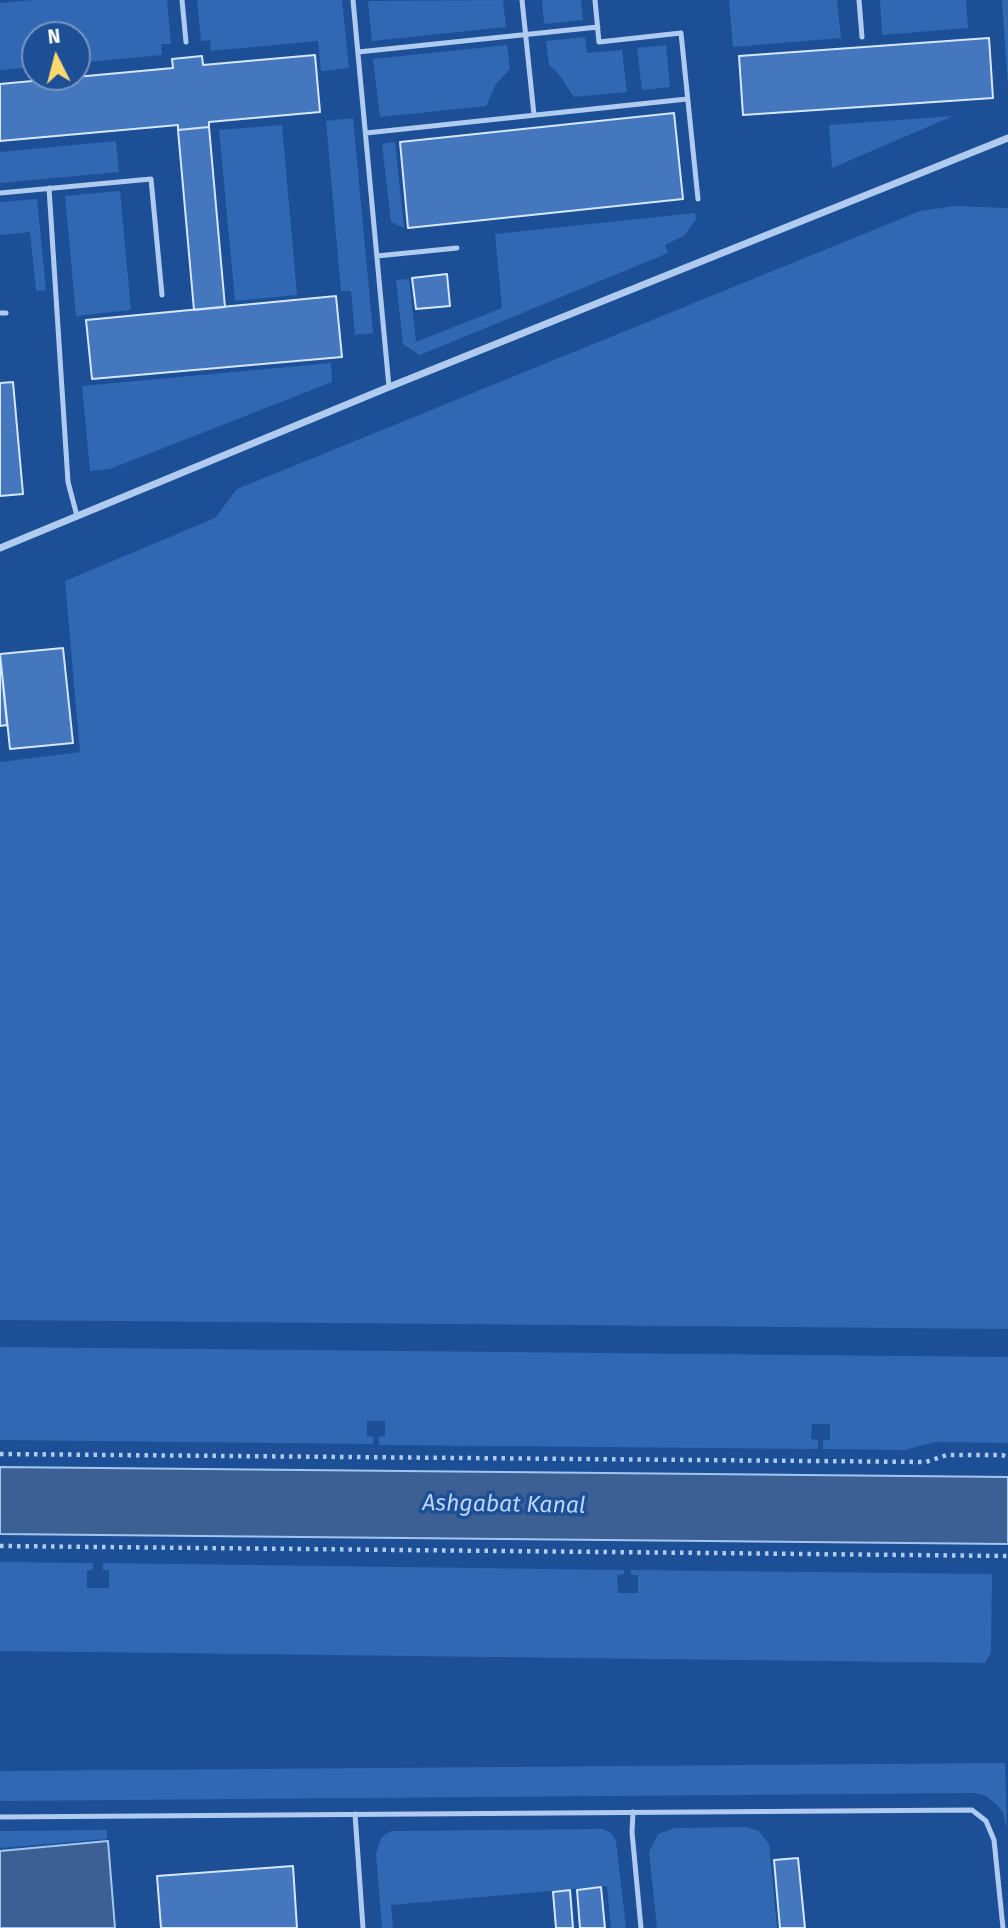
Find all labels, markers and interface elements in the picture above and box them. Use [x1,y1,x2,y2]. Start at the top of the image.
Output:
north arrow [21,21,91,91]
text: N [46,25,61,49]
water label: Ashgabat Kanal [422,1490,586,1520]

